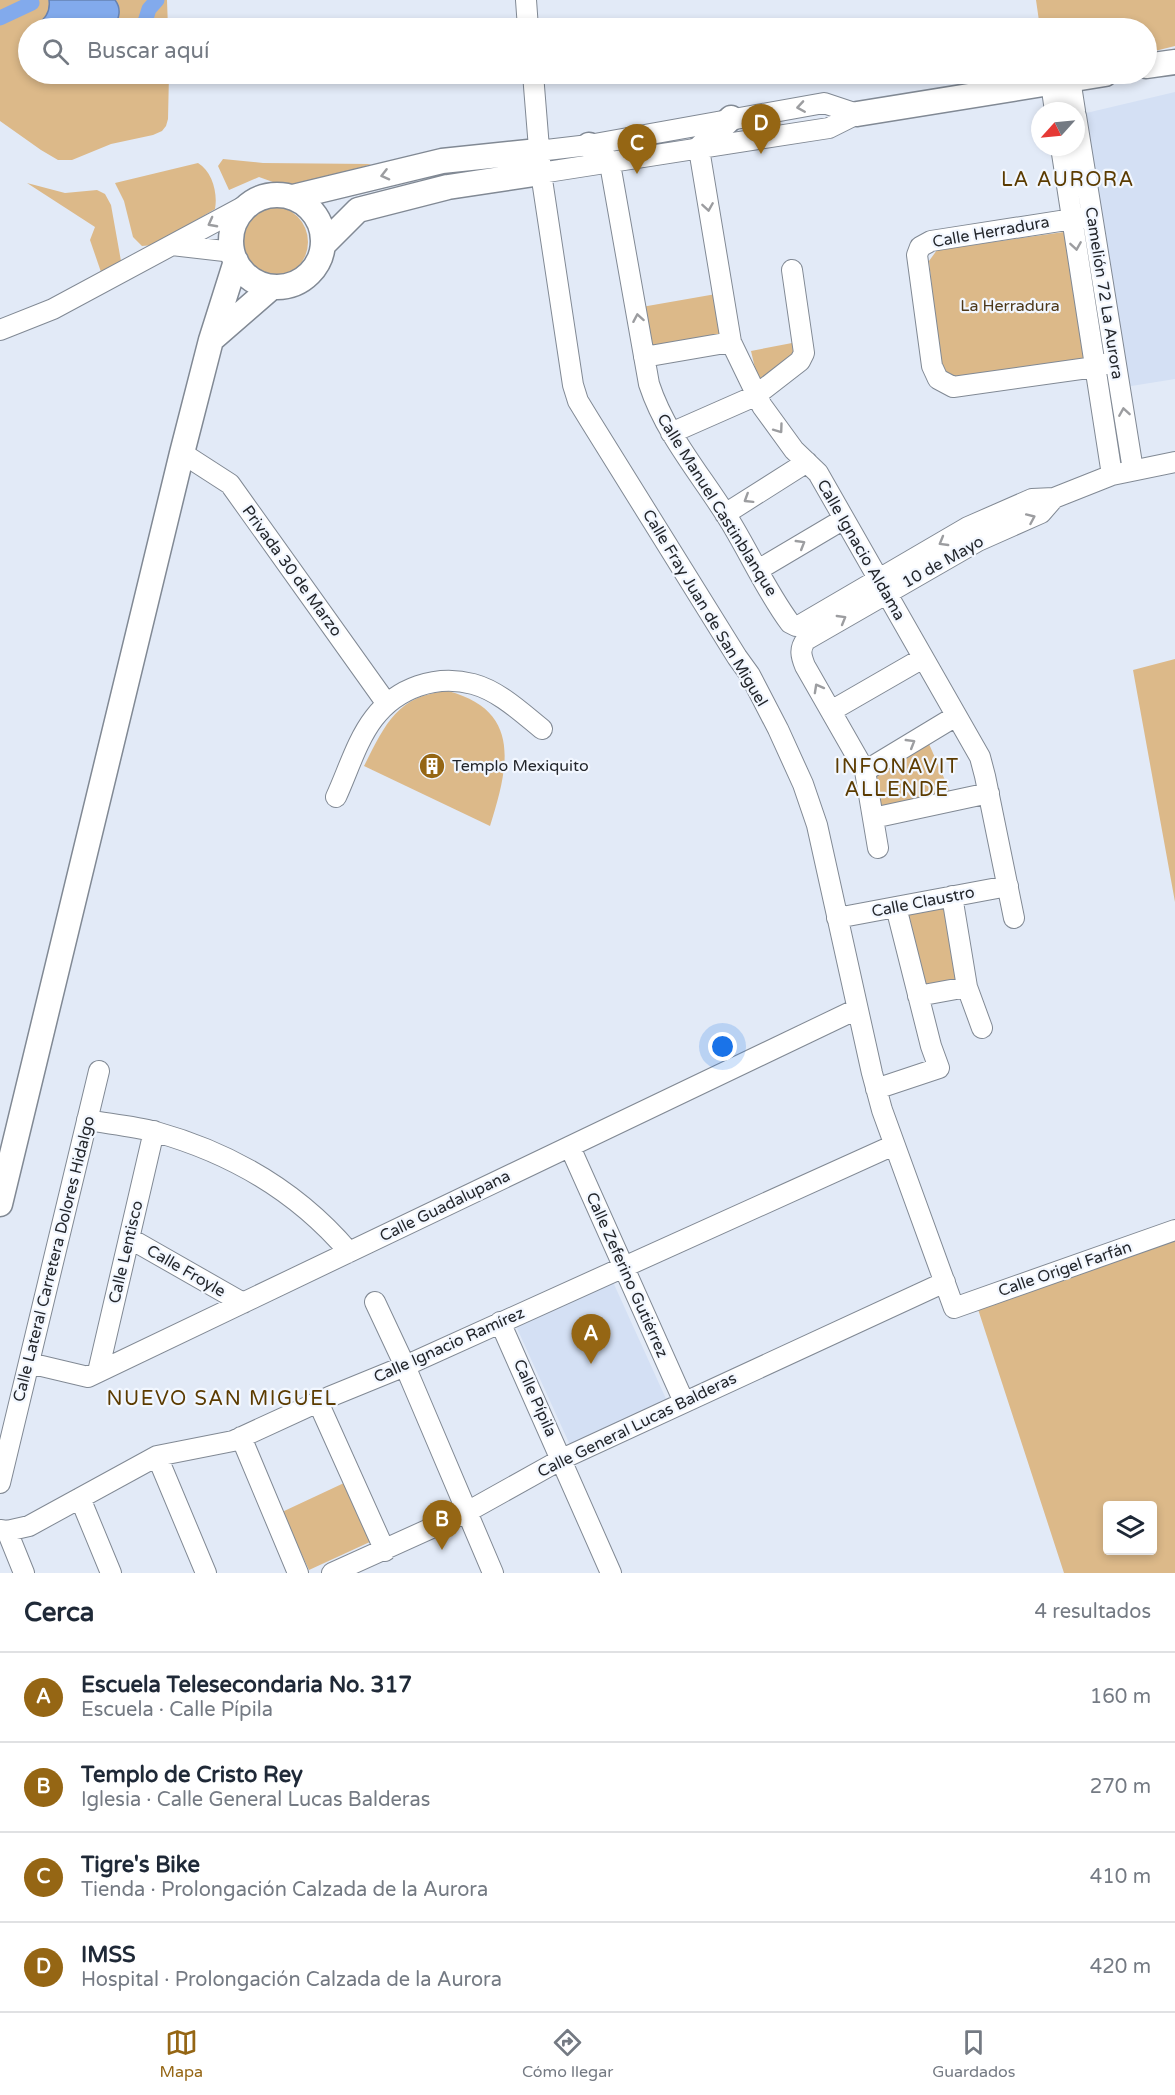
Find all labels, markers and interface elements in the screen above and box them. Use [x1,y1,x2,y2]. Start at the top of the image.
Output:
search box [18,18,1157,84]
icon: search [39,35,72,68]
text: Buscar aquí [87,38,209,64]
one-way arrow [797,100,806,112]
north arrow [1031,102,1085,156]
pin: D [742,104,780,154]
pin: C [618,124,656,174]
one-way arrow [380,167,390,180]
district label: LA AURORA [1001,168,1135,192]
one-way arrow [702,202,714,211]
street label: Camelión 72 La Aurora [1080,205,1128,381]
street label: Calle Herradura [931,212,1051,252]
one-way arrow [208,216,218,227]
one-way arrow [1070,242,1082,251]
park label: La Herradura [960,296,1060,316]
one-way arrow [632,313,644,322]
one-way arrow [1118,408,1130,417]
street label: Calle Manuel Castinblanque [652,410,782,600]
one-way arrow [772,423,783,434]
street label: Calle Ignacio Aldama [812,476,910,624]
one-way arrow [744,492,755,503]
street label: Privada 30 de Marzo [238,502,346,640]
street label: Calle Fray Juan de San Miguel [638,506,772,710]
one-way arrow [1024,513,1035,525]
street label: 10 de Mayo [899,531,987,593]
one-way arrow [939,535,949,546]
one-way arrow [795,540,805,552]
one-way arrow [836,615,847,626]
one-way arrow [814,684,825,694]
one-way arrow [905,739,915,751]
building icon: Templo Mexiquito [417,751,447,781]
district label: INFONAVIT ALLENDE [834,755,960,802]
place label: Templo Mexiquito [452,756,589,776]
street label: Calle Claustro [870,882,976,922]
your location [708,1032,737,1061]
street label: Calle Lateral Carretera Dolores Hidalgo [9,1114,99,1404]
street label: Calle Guadalupana [376,1166,514,1246]
street label: Calle Zeferino Gutiérrez [581,1189,673,1361]
street label: Calle Lentisco [104,1199,148,1305]
street label: Calle Origel Farfán [996,1237,1134,1301]
street label: Calle Froyle [143,1240,229,1302]
street label: Calle Ignacio Ramírez [371,1303,527,1387]
pin: A [572,1314,610,1364]
street label: Calle Pípila [509,1356,561,1440]
street label: Calle General Lucas Balderas [534,1368,740,1482]
district label: NUEVO SAN MIGUEL [106,1387,338,1411]
pin: B [422,1500,462,1550]
map controls [1103,1501,1157,1555]
button: layers [1103,1501,1157,1555]
text: Cerca [24,1597,94,1628]
text: 4 resultados [1035,1600,1151,1624]
text: Escuela Telesecondaria No. 317 [81,1672,412,1698]
text: A [36,1685,51,1709]
text: 160 m [1090,1685,1151,1709]
text: Escuela · Calle Pípila [81,1698,273,1722]
text: Templo de Cristo Rey [81,1762,303,1788]
text: B [37,1775,50,1799]
text: 270 m [1090,1775,1151,1799]
text: Iglesia · Calle General Lucas Balderas [81,1788,430,1812]
text: Tigre's Bike [81,1852,200,1878]
text: C [37,1865,50,1889]
text: 410 m [1090,1865,1151,1889]
text: Tienda · Prolongación Calzada de la Aurora [81,1878,488,1902]
text: IMSS [81,1942,136,1968]
text: D [36,1955,51,1979]
text: 420 m [1090,1955,1151,1979]
text: Hospital · Prolongación Calzada de la Aurora [81,1968,502,1992]
tab: Mapa [159,2026,203,2082]
tab: Cómo llegar [522,2026,613,2082]
tab: Guardados [932,2026,1016,2082]

